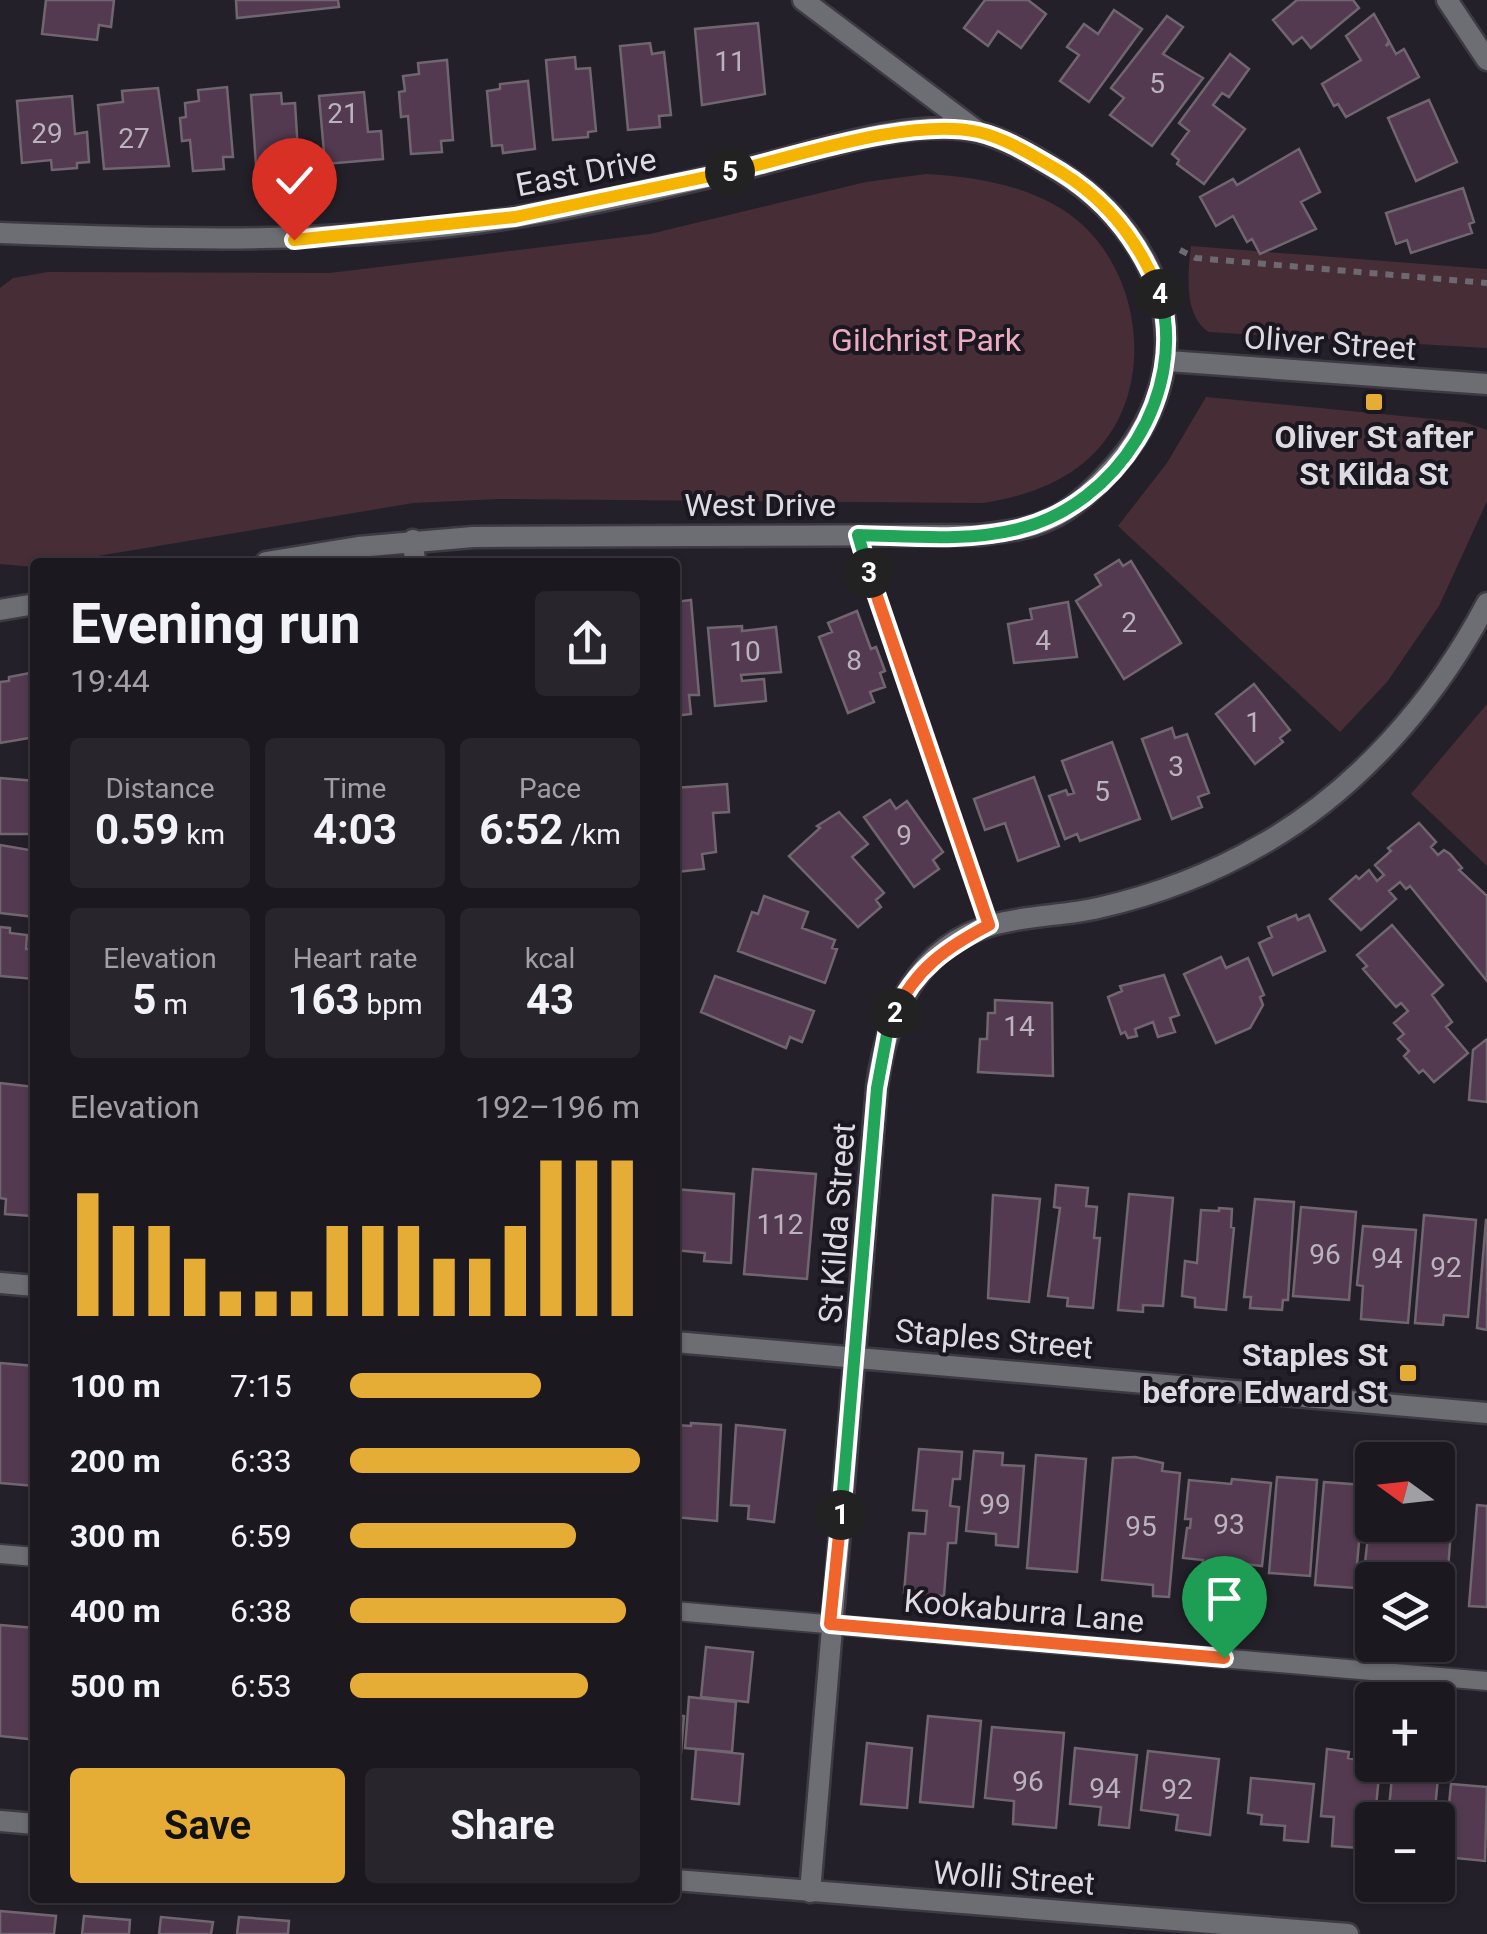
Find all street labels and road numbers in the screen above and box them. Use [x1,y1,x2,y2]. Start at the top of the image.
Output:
street label: East Drive [512,140,660,204]
street label: Oliver Street [1242,318,1418,368]
street label: West Drive [684,486,836,524]
street label: St Kilda Street [811,1121,863,1325]
street label: Staples Street [893,1311,1095,1367]
street label: Kookaburra Lane [902,1582,1146,1640]
street label: Wolli Street [932,1853,1096,1903]

